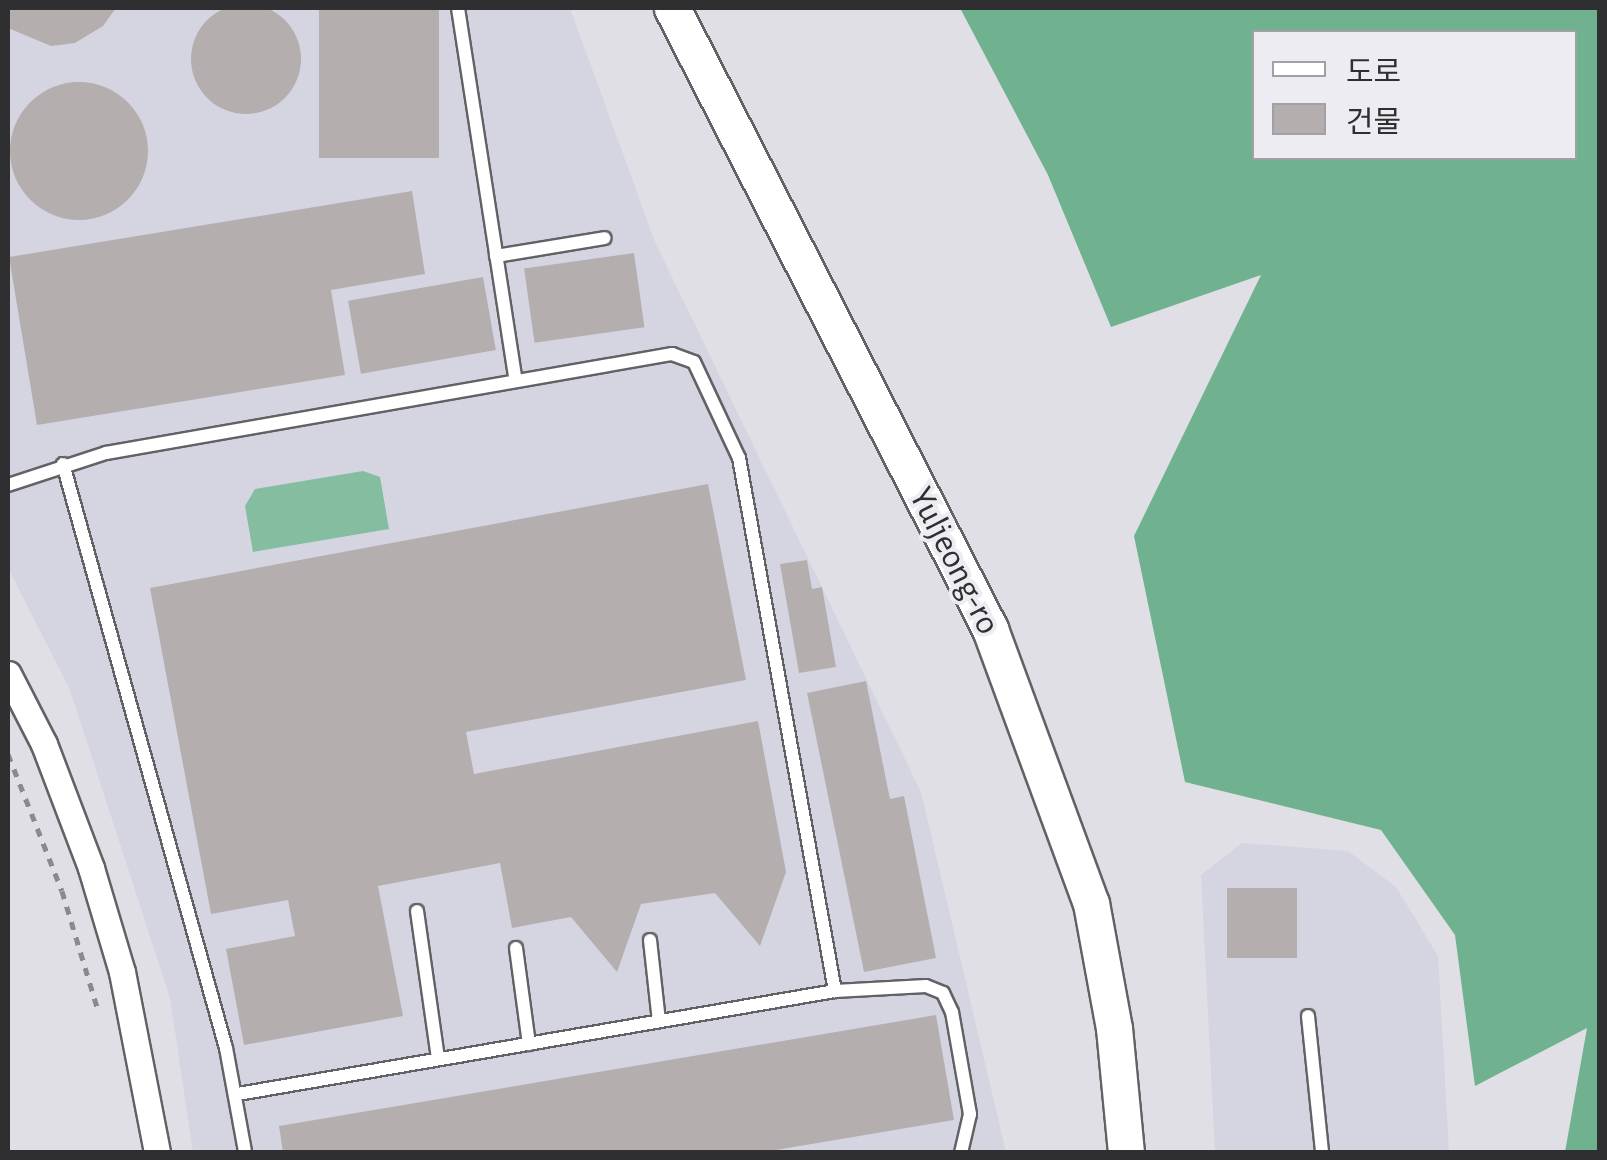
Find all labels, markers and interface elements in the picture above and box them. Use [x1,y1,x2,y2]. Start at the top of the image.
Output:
legend [1252,30,1577,160]
text: 도로 [1346,58,1401,88]
text: 건물 [1346,108,1401,138]
street label: Yuljeong-ro [899,481,1009,641]

